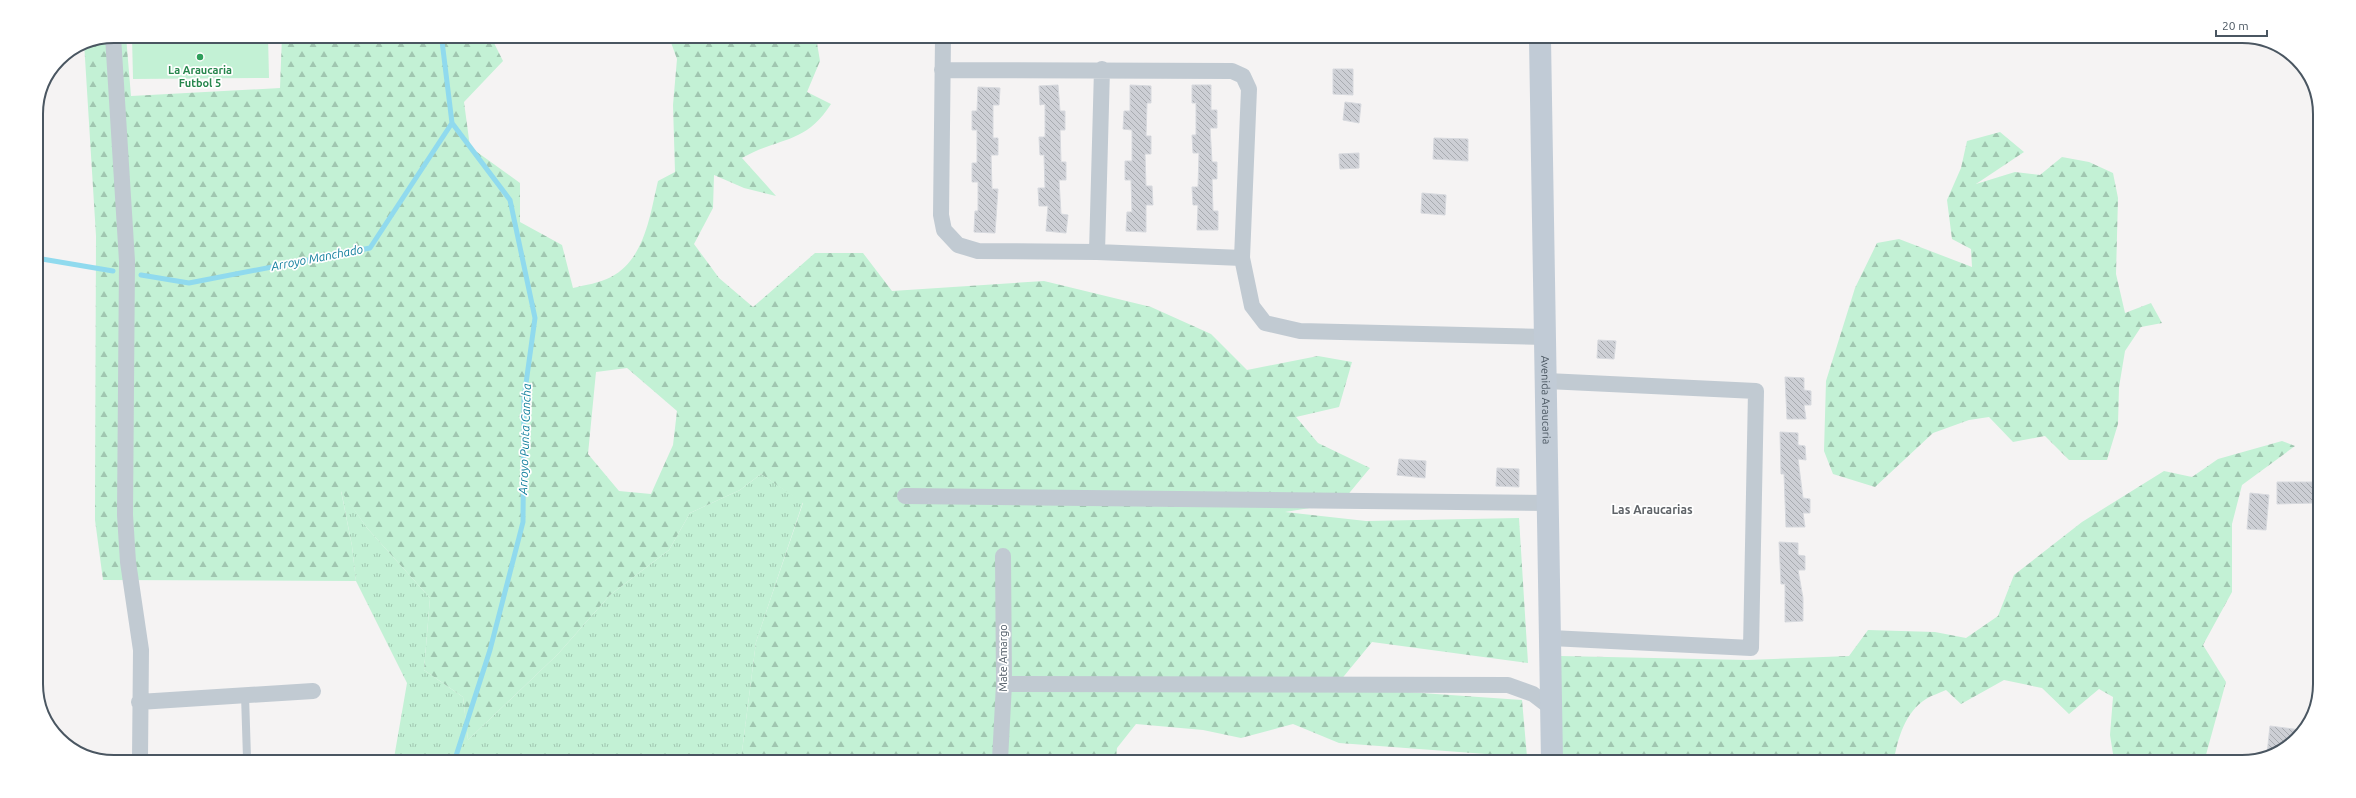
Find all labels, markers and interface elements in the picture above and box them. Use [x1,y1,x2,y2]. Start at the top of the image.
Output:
scale bar [2216,12,2267,38]
text: 20 m [2222,19,2249,32]
marker: La Araucaria Futbol 5 [195,52,205,62]
place label: La Araucaria Futbol 5 [168,64,232,89]
water label: Arroyo Manchado [269,242,364,273]
street label: Avenida Araucaria [1539,356,1553,444]
water label: Arroyo Punta Cancha [516,383,533,496]
district label: Las Araucarias [1611,503,1693,516]
street label: Mate Amargo [997,624,1009,692]

